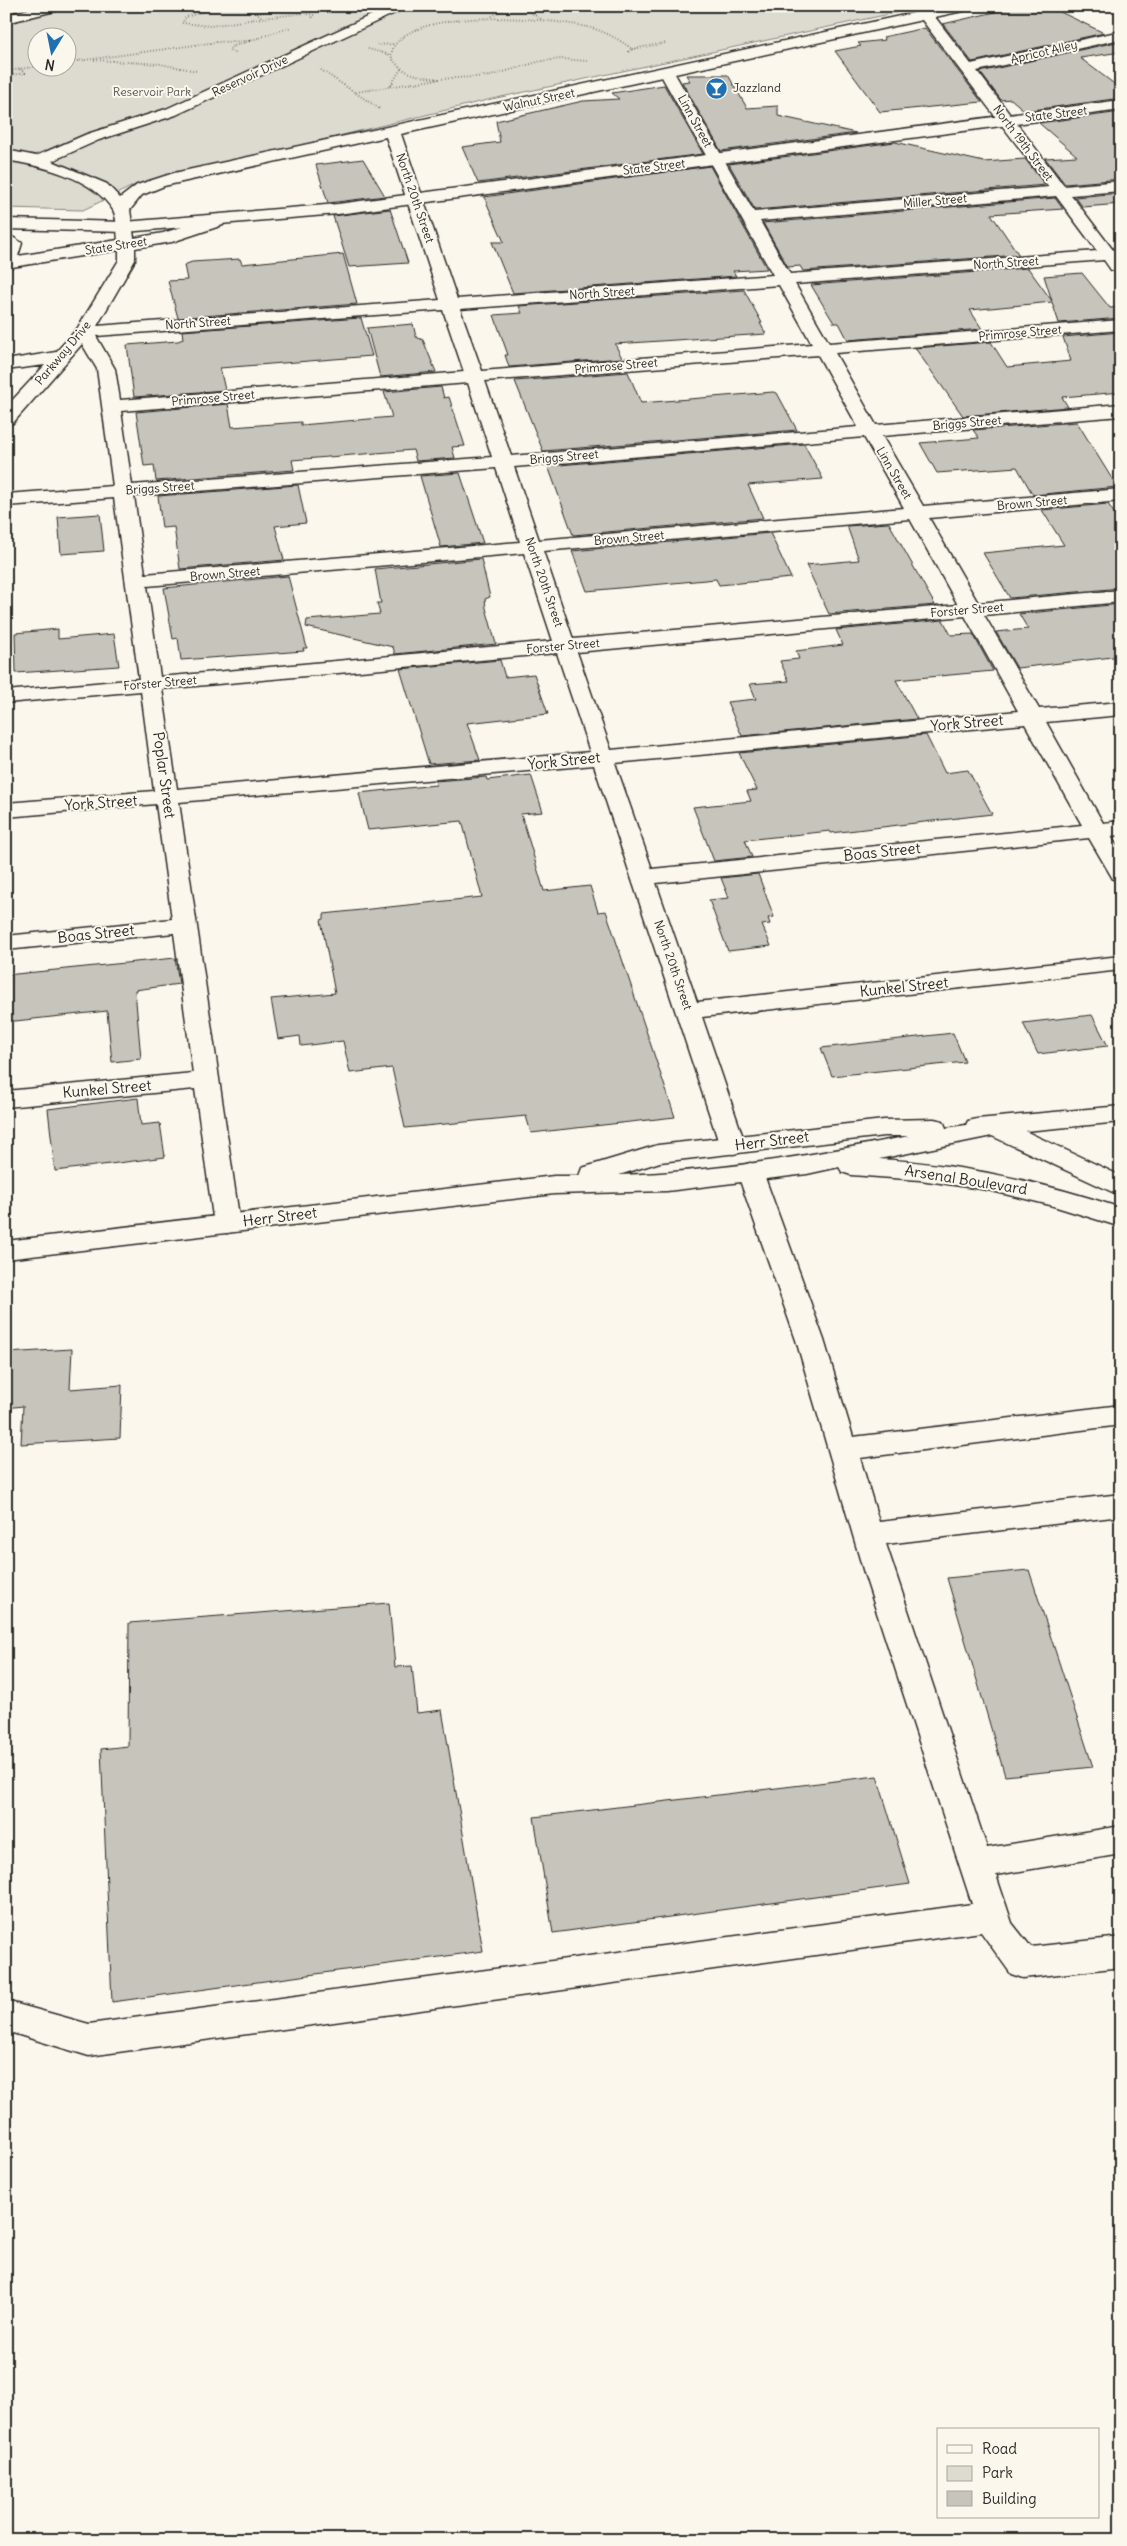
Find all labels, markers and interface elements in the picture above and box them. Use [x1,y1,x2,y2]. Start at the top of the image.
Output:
north arrow [28,28,78,78]
street label: Apricot Alley [1009,37,1079,66]
street label: Reservoir Drive [209,51,290,100]
text: N [43,55,56,75]
bar icon: Jazzland [705,76,729,100]
place label: Jazzland [733,80,781,95]
park label: Reservoir Park [113,84,191,99]
street label: Walnut Street [502,85,576,114]
street label: Linn Street [675,92,716,150]
street label: North 19th Street [990,102,1057,184]
street label: State Street [1024,102,1088,125]
street label: North 20th Street [393,151,438,245]
street label: State Street [622,155,686,178]
street label: Miller Street [902,190,967,211]
street label: State Street [84,233,148,258]
street label: North Street [973,253,1039,272]
street label: North Street [569,283,635,302]
street label: North Street [165,313,231,332]
street label: Parkway Drive [31,318,94,388]
street label: Primrose Street [978,321,1062,344]
street label: Primrose Street [574,354,658,377]
street label: Primrose Street [171,386,255,409]
street label: Briggs Street [932,412,1002,433]
street label: Linn Street [873,444,915,502]
street label: Briggs Street [529,446,599,467]
street label: Briggs Street [125,478,195,497]
street label: Brown Street [996,492,1068,513]
street label: Brown Street [593,527,665,548]
street label: North 20th Street [522,535,567,629]
street label: Brown Street [189,563,261,584]
street label: Forster Street [930,599,1004,620]
street label: Forster Street [526,635,600,656]
street label: Forster Street [123,672,197,693]
street label: York Street [930,710,1004,735]
street label: Poplar Street [149,730,180,819]
street label: York Street [527,747,601,774]
street label: York Street [64,790,138,815]
street label: Boas Street [843,838,921,865]
street label: North 20th Street [651,918,696,1012]
street label: Boas Street [57,920,135,947]
street label: Kunkel Street [859,972,949,1001]
street label: Kunkel Street [62,1075,152,1102]
street label: Herr Street [734,1127,810,1154]
street label: Arsenal Boulevard [903,1160,1029,1199]
street label: Herr Street [242,1203,318,1230]
legend [937,2428,1100,2518]
text: Road [982,2439,1017,2458]
text: Park [982,2463,1013,2482]
text: Building [982,2489,1037,2508]

